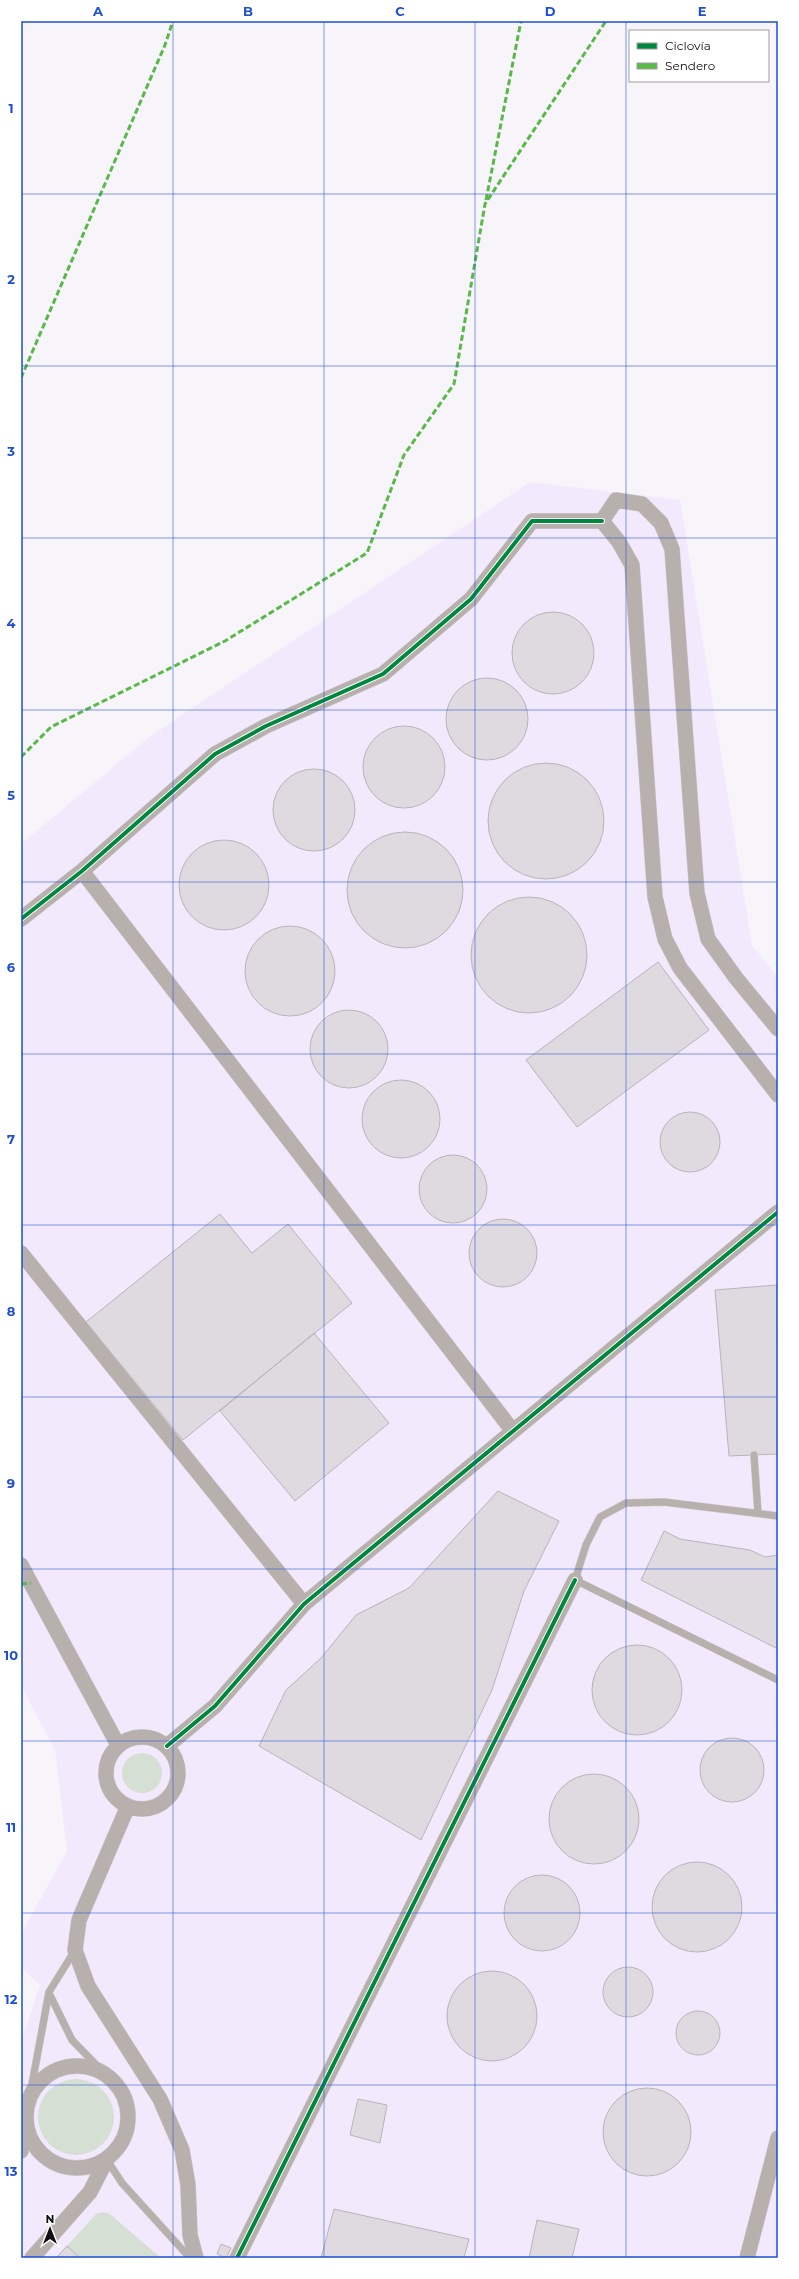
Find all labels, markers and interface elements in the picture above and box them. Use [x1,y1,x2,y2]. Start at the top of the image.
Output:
text: A [92,3,104,19]
text: B [243,3,253,19]
text: C [395,3,405,19]
text: D [545,3,556,19]
text: E [698,3,707,19]
legend [629,30,769,82]
text: Ciclovía [665,38,711,53]
text: Sendero [665,58,715,73]
text: 1 [8,100,14,116]
text: 2 [7,271,15,287]
text: 3 [6,443,15,459]
text: 4 [7,615,16,631]
text: 5 [7,787,15,803]
text: 6 [7,959,16,975]
text: 7 [7,1131,15,1147]
text: 8 [7,1303,16,1319]
text: 9 [7,1475,15,1491]
text: 10 [4,1647,18,1663]
text: 11 [6,1819,16,1835]
text: 12 [5,1991,18,2007]
text: 13 [5,2163,18,2179]
north arrow [30,2209,70,2249]
text: N [46,2212,54,2226]

